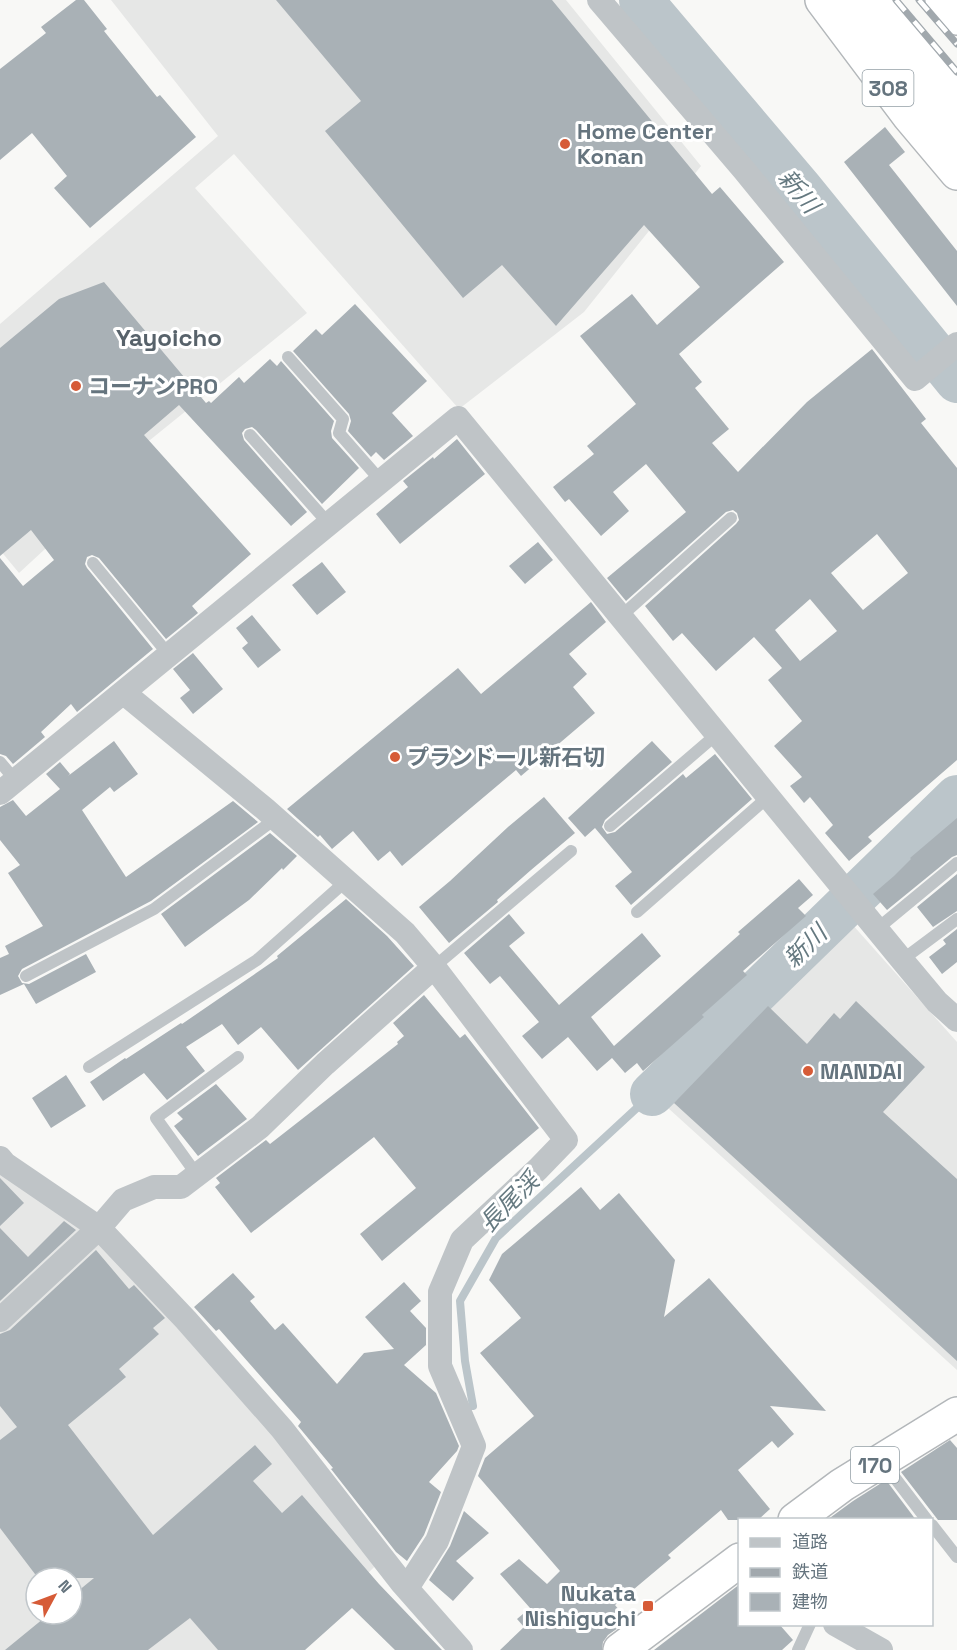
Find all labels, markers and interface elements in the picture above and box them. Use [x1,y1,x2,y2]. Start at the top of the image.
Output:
road number: 308 [862,70,914,106]
place label: Home Center Konan [577,117,713,170]
marker: Home Center Konan [558,137,572,151]
water label: 新川 [772,163,828,222]
district label: Yayoicho [116,322,222,353]
place label: コーナンPRO [88,372,218,400]
marker: コーナンPRO [69,379,83,393]
place label: プランドール新石切 [407,743,605,771]
marker: プランドール新石切 [388,750,402,764]
water label: 新川 [777,916,835,974]
place label: MANDAI [820,1057,902,1085]
marker: MANDAI [801,1064,815,1078]
water label: 長尾渓 [473,1163,548,1238]
road number: 170 [851,1447,899,1483]
legend [738,1518,933,1626]
text: 道路 [792,1530,828,1553]
text: 鉄道 [792,1560,828,1583]
north arrow [24,1566,84,1626]
text: N [53,1576,76,1597]
place label: Nukata Nishiguchi [525,1579,636,1632]
text: 建物 [792,1590,828,1613]
marker: Nukata Nishiguchi [641,1599,655,1613]

